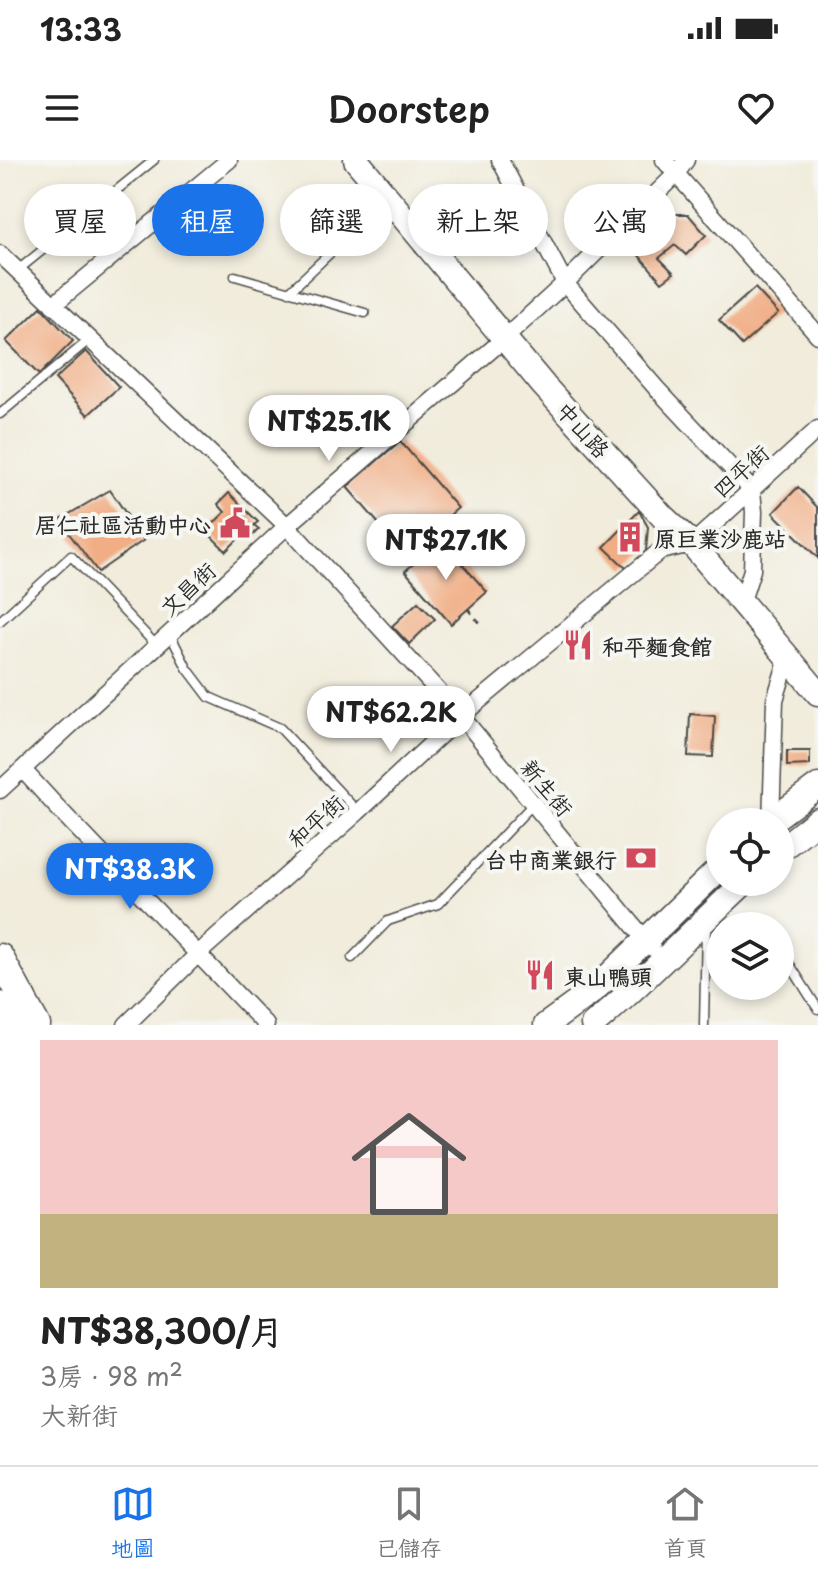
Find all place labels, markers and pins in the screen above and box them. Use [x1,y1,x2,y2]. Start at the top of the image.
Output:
pin: NT$25.1K [246,395,412,463]
public building icon: 居仁社區活動中心 [218,506,252,540]
place label: 居仁社區活動中心 [35,507,211,540]
pin: NT$27.1K [363,514,529,582]
building icon: 原巨業沙鹿站 [613,520,647,554]
place label: 原巨業沙鹿站 [654,521,786,554]
restaurant icon: 和平麵食館 [561,628,595,662]
place label: 和平麵食館 [602,629,712,662]
pin: NT$62.2K [308,686,474,754]
bank icon: 台中商業銀行 [624,841,658,875]
place label: 台中商業銀行 [485,842,617,875]
pin: NT$38.3K [47,843,213,911]
restaurant icon: 東山鴨頭 [523,958,557,992]
place label: 東山鴨頭 [564,959,652,992]

